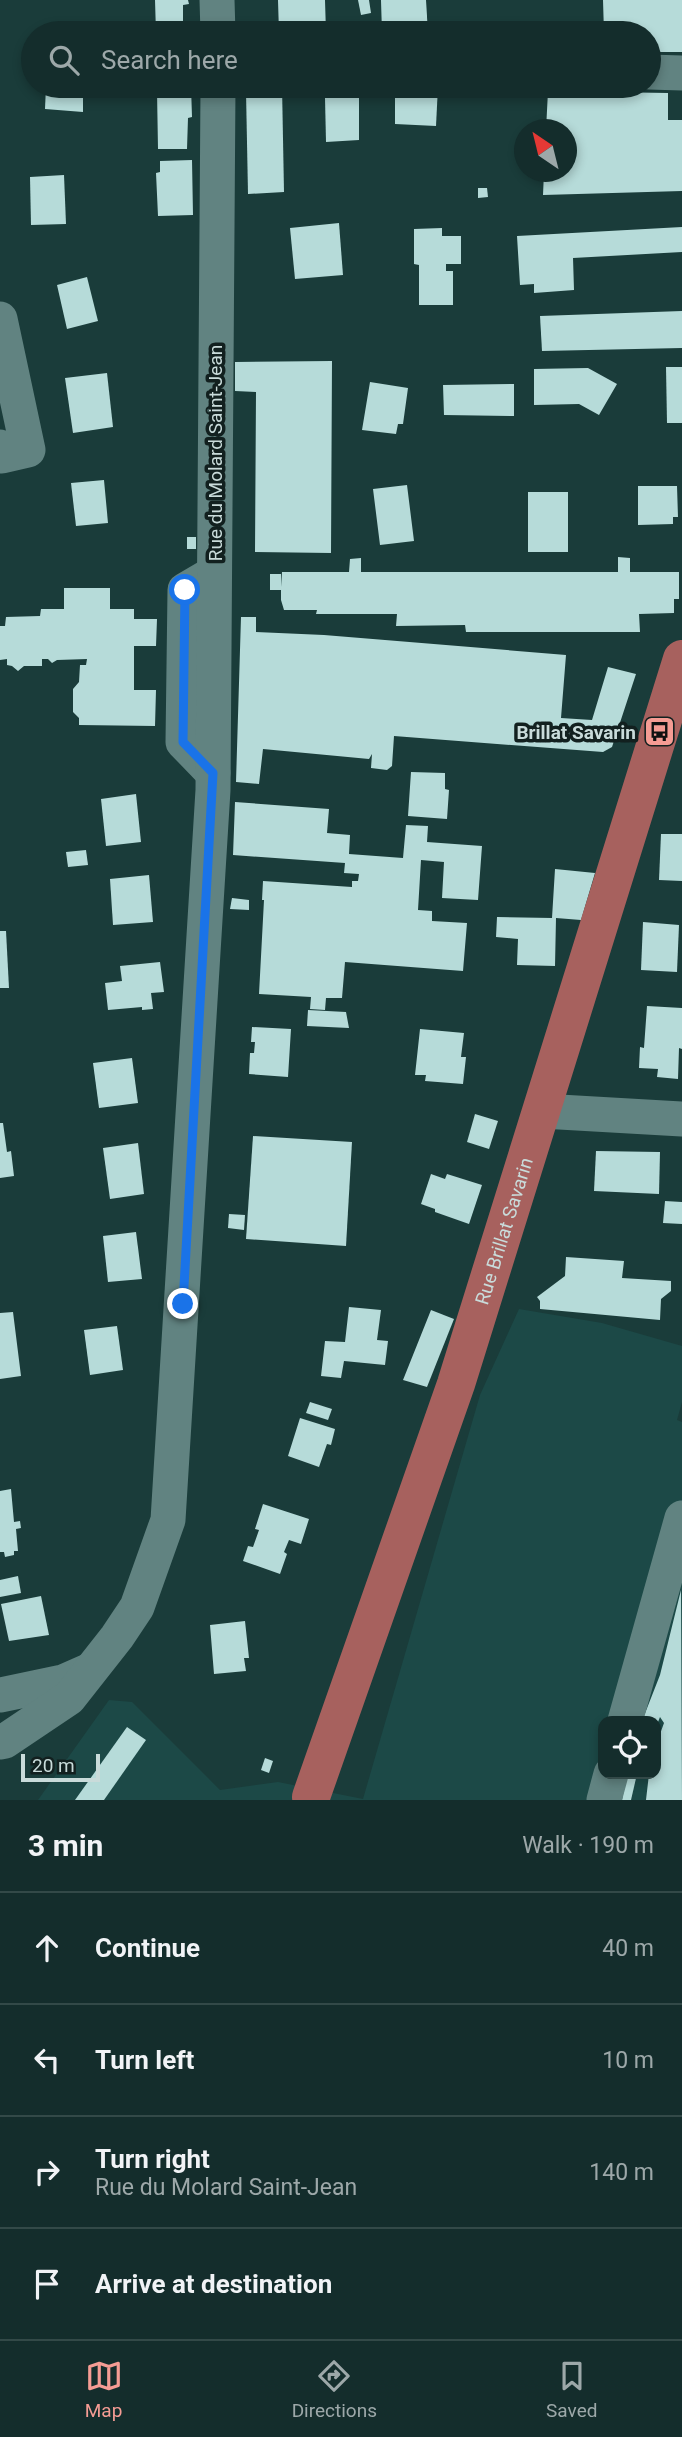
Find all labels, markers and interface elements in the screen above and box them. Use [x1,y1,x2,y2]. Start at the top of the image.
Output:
search box [21,21,661,98]
icon: search [45,41,83,79]
text: Search here [101,45,238,75]
north arrow [514,119,577,182]
street label: Rue du Molard Saint-Jean [204,345,227,561]
route start [169,574,200,605]
bus stop icon: Brillat Savarin [642,715,676,749]
place label: Brillat Savarin [516,721,636,744]
street label: Rue Brillat Savarin [470,1155,537,1307]
route end [167,1288,198,1319]
map controls [598,1716,661,1779]
button: locate [598,1716,661,1779]
scale bar [21,1751,100,1783]
text: 20 m [32,1754,75,1777]
text: 3 min [28,1828,103,1863]
text: Walk · 190 m [522,1832,654,1859]
icon: ahead [28,1929,66,1967]
text: Continue [95,1933,200,1963]
text: 40 m [602,1935,654,1962]
icon: left [28,2041,66,2079]
text: Turn left [95,2045,194,2075]
text: 10 m [602,2047,654,2074]
text: Turn right [95,2144,210,2174]
icon: right [28,2153,66,2191]
text: 140 m [589,2159,654,2186]
text: Rue du Molard Saint-Jean [95,2174,357,2201]
icon: arrive [28,2265,66,2303]
text: Arrive at destination [95,2269,332,2299]
tab: Map [85,2357,123,2422]
tab: Directions [292,2357,377,2422]
tab: Saved [546,2357,597,2422]

